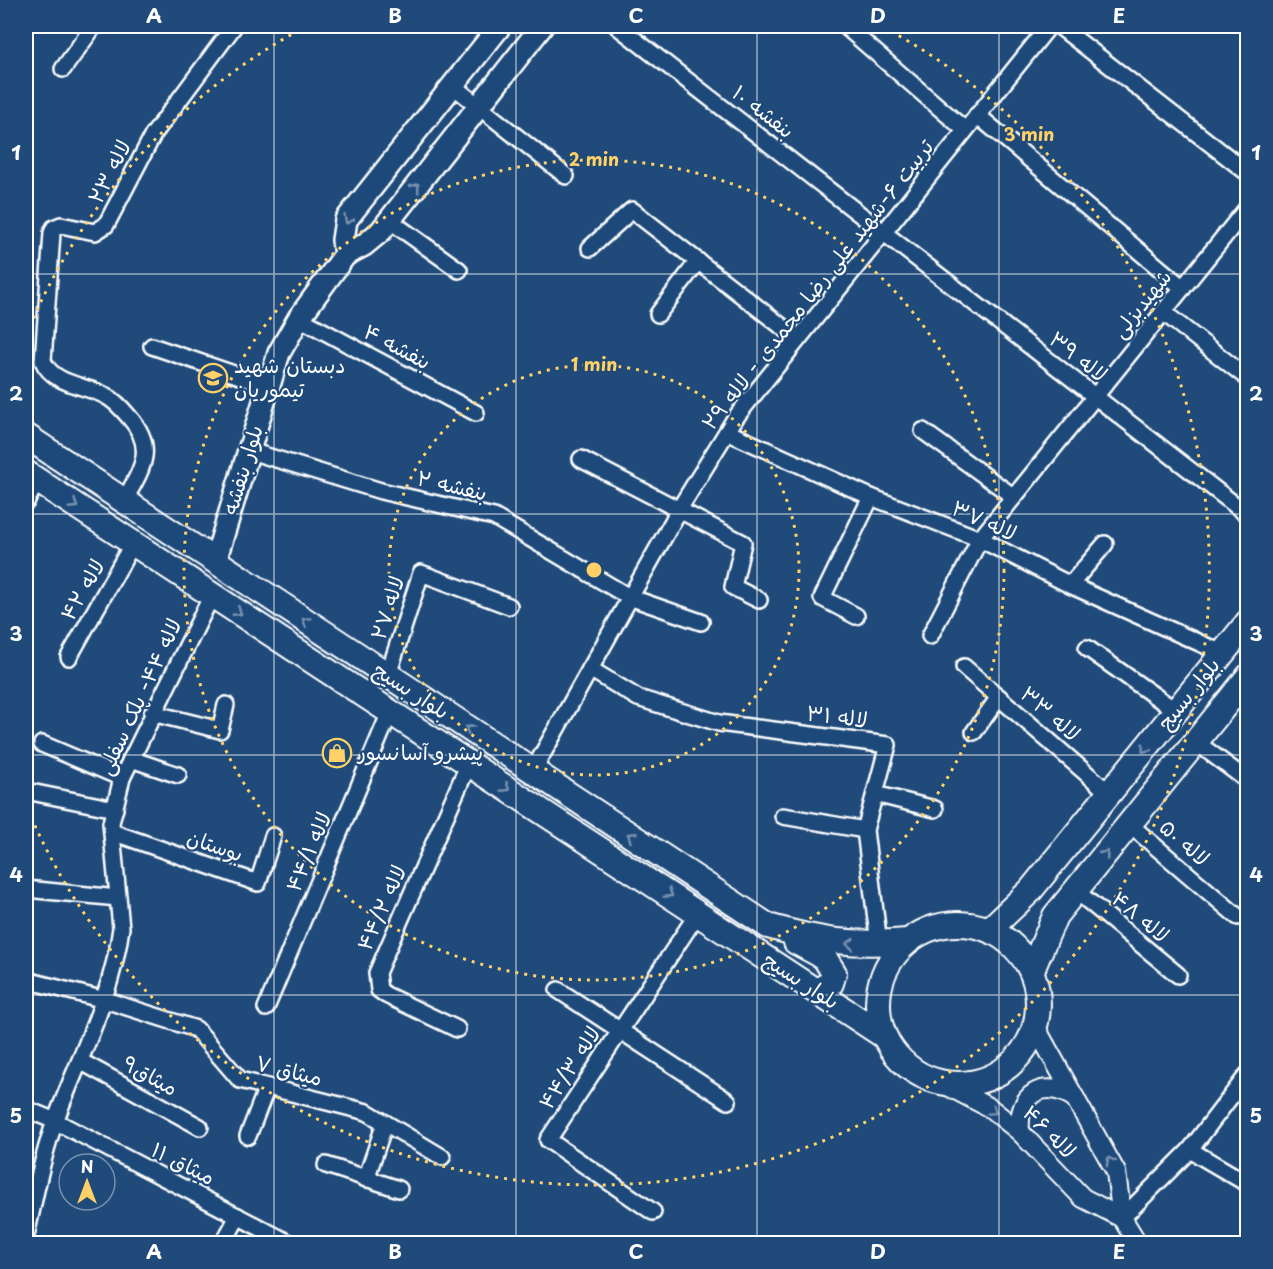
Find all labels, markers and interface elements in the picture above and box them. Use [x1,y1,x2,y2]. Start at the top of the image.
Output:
text: A [146,0,162,30]
text: B [388,0,402,30]
text: C [628,0,644,30]
text: D [870,0,886,30]
text: E [1113,0,1125,30]
street label: بنفشه ۱۰ [726,76,802,145]
text: 3 min [1004,120,1054,147]
street label: تربیت ۶-شهید علی رضا محمدی - لاله ۲۹ [693,131,941,436]
street label: لاله ۲۳ [79,134,138,209]
text: 1 [11,137,21,167]
text: 1 [1251,137,1261,167]
text: 2 min [569,145,619,172]
one-way arrow [409,182,420,193]
one-way arrow [344,214,356,225]
street label: شهیدبزلی [1103,261,1178,344]
street label: بنفشه ۴ [358,314,438,376]
street label: لاله ۳۹ [1043,322,1115,389]
place label: دبستان شهید تیموریان [234,348,346,404]
text: 1 min [571,350,617,377]
school or university icon: دبستان شهید تیموریان [197,362,229,394]
text: 2 [9,378,23,408]
text: 2 [1249,378,1263,408]
street label: بلوار بنفشه [212,421,270,518]
street label: بنفشه ۲ [414,460,491,508]
street label: لاله ۳۷ [947,491,1023,548]
one-way arrow [68,498,79,509]
street label: لاله ۴۲ [51,552,112,626]
centre of rings [584,560,604,580]
street label: لاله ۲۷ [361,571,411,643]
one-way arrow [231,605,242,616]
street label: لاله ۴۴- پلک سفلی [88,613,189,780]
one-way arrow [302,617,313,628]
text: 3 [9,618,23,648]
text: 3 [1249,618,1263,648]
street label: بلوار بسیج [1148,650,1227,736]
street label: بلوار بسیج [368,653,456,726]
street label: لاله ۳۳ [1014,677,1088,748]
street label: لاله ۳۱ [805,695,870,735]
one-way arrow [464,725,475,736]
place label: پیشرو آسانسور [356,735,483,767]
shop icon: پیشرو آسانسور [321,737,353,769]
one-way arrow [1141,742,1152,753]
one-way arrow [499,781,510,792]
street label: لاله ۴۴/۱ [276,806,338,896]
street label: لاله ۵۰ [1153,810,1218,872]
street label: بوستان [183,820,248,869]
one-way arrow [627,832,638,843]
one-way arrow [1098,850,1109,861]
text: 4 [9,859,23,889]
street label: لاله ۴۴/۲ [347,859,413,955]
text: 4 [1249,859,1263,889]
street label: لاله ۴۸ [1105,882,1177,949]
one-way arrow [663,887,674,898]
one-way arrow [845,937,854,950]
street label: بلوار بسیج [758,943,846,1016]
street label: لاله ۴۴/۳ [529,1019,607,1115]
street label: میثاق ۷ [253,1045,326,1093]
street label: میثاق۹ [117,1046,185,1103]
street label: لاله ۴۶ [1016,1096,1085,1165]
text: 5 [10,1100,22,1130]
text: 5 [1250,1100,1262,1130]
one-way arrow [986,1104,997,1115]
street label: میثاق ۱۱ [146,1133,221,1192]
north arrow [57,1152,117,1212]
text: N [81,1154,93,1178]
one-way arrow [1106,1157,1117,1168]
text: A [146,1236,162,1266]
text: B [388,1236,402,1266]
text: C [628,1236,644,1266]
text: D [870,1236,886,1266]
text: E [1113,1236,1125,1266]

